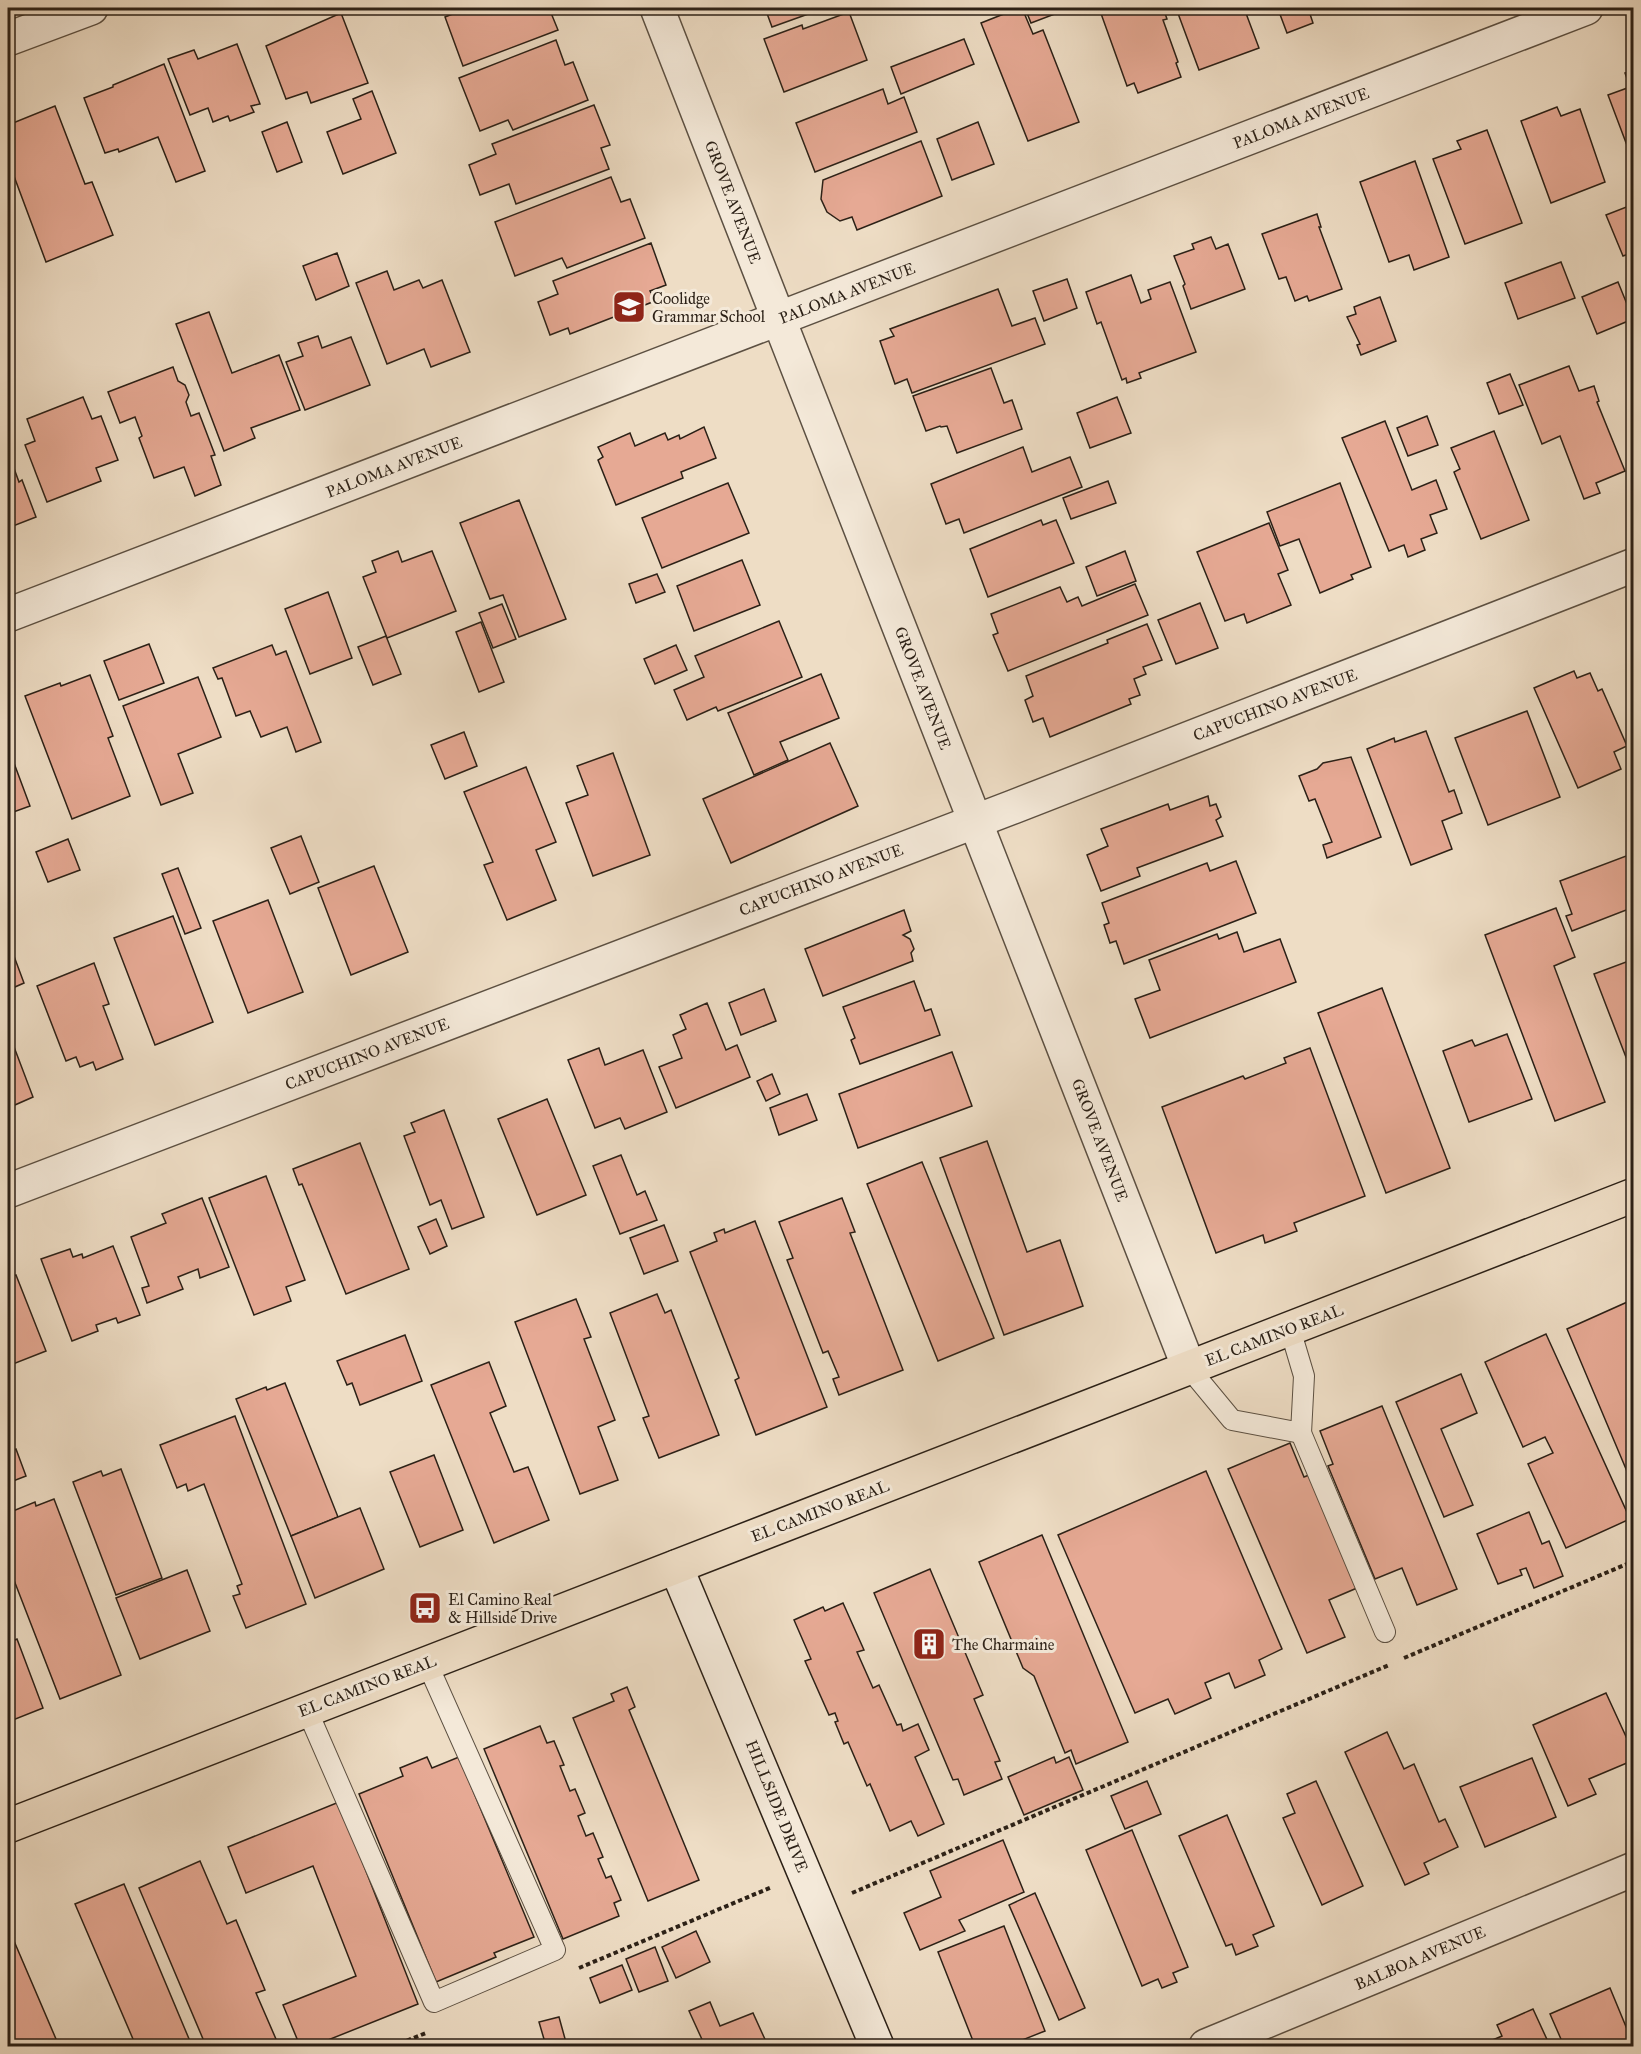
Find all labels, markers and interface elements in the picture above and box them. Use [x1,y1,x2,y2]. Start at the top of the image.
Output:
street label: PALOMA AVENUE [1230,83,1372,153]
street label: GROVE AVENUE [701,138,765,266]
street label: PALOMA AVENUE [776,258,918,328]
school or university icon: Coolidge Grammar School [611,289,647,325]
place label: Coolidge Grammar School [652,289,766,326]
street label: PALOMA AVENUE [323,432,465,502]
street label: GROVE AVENUE [891,624,955,752]
street label: CAPUCHINO AVENUE [1190,665,1360,745]
street label: CAPUCHINO AVENUE [736,840,906,920]
street label: CAPUCHINO AVENUE [282,1014,452,1094]
street label: GROVE AVENUE [1068,1076,1132,1204]
street label: EL CAMINO REAL [1202,1300,1346,1370]
street label: EL CAMINO REAL [748,1476,892,1546]
bus stop icon: El Camino Real & Hillside Drive [407,1590,443,1626]
place label: El Camino Real & Hillside Drive [448,1590,558,1627]
building icon: The Charmaine [911,1626,947,1662]
place label: The Charmaine [952,1635,1055,1654]
street label: EL CAMINO REAL [295,1651,439,1721]
street label: HILLSIDE DRIVE [742,1737,812,1875]
street label: BALBOA AVENUE [1352,1922,1488,1994]

